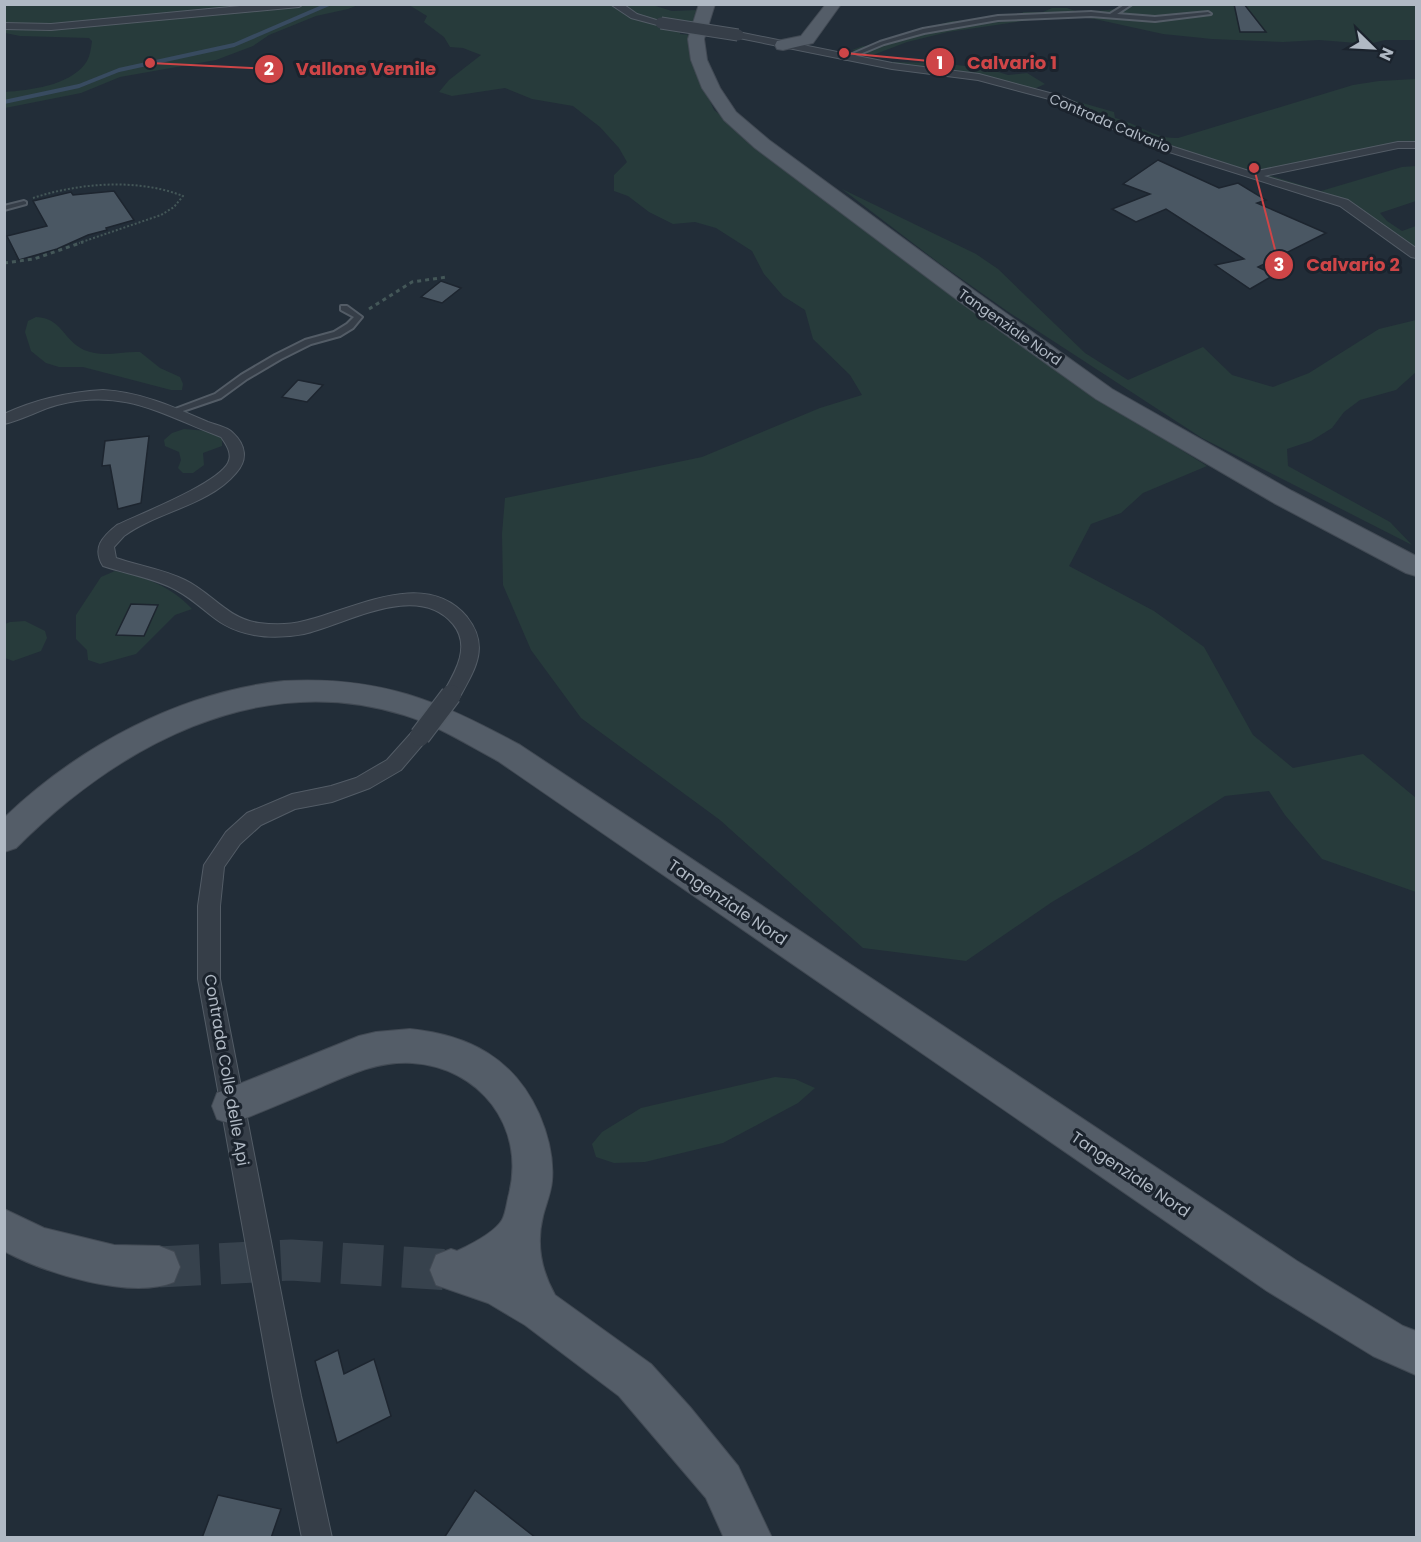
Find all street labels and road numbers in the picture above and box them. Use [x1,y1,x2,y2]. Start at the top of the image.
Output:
street label: Contrada Calvario [1046,88,1174,158]
street label: Tangenziale Nord [954,284,1066,370]
street label: Tangenziale Nord [664,854,792,951]
street label: Contrada Colle delle Api [198,972,255,1168]
street label: Tangenziale Nord [1067,1126,1195,1223]

